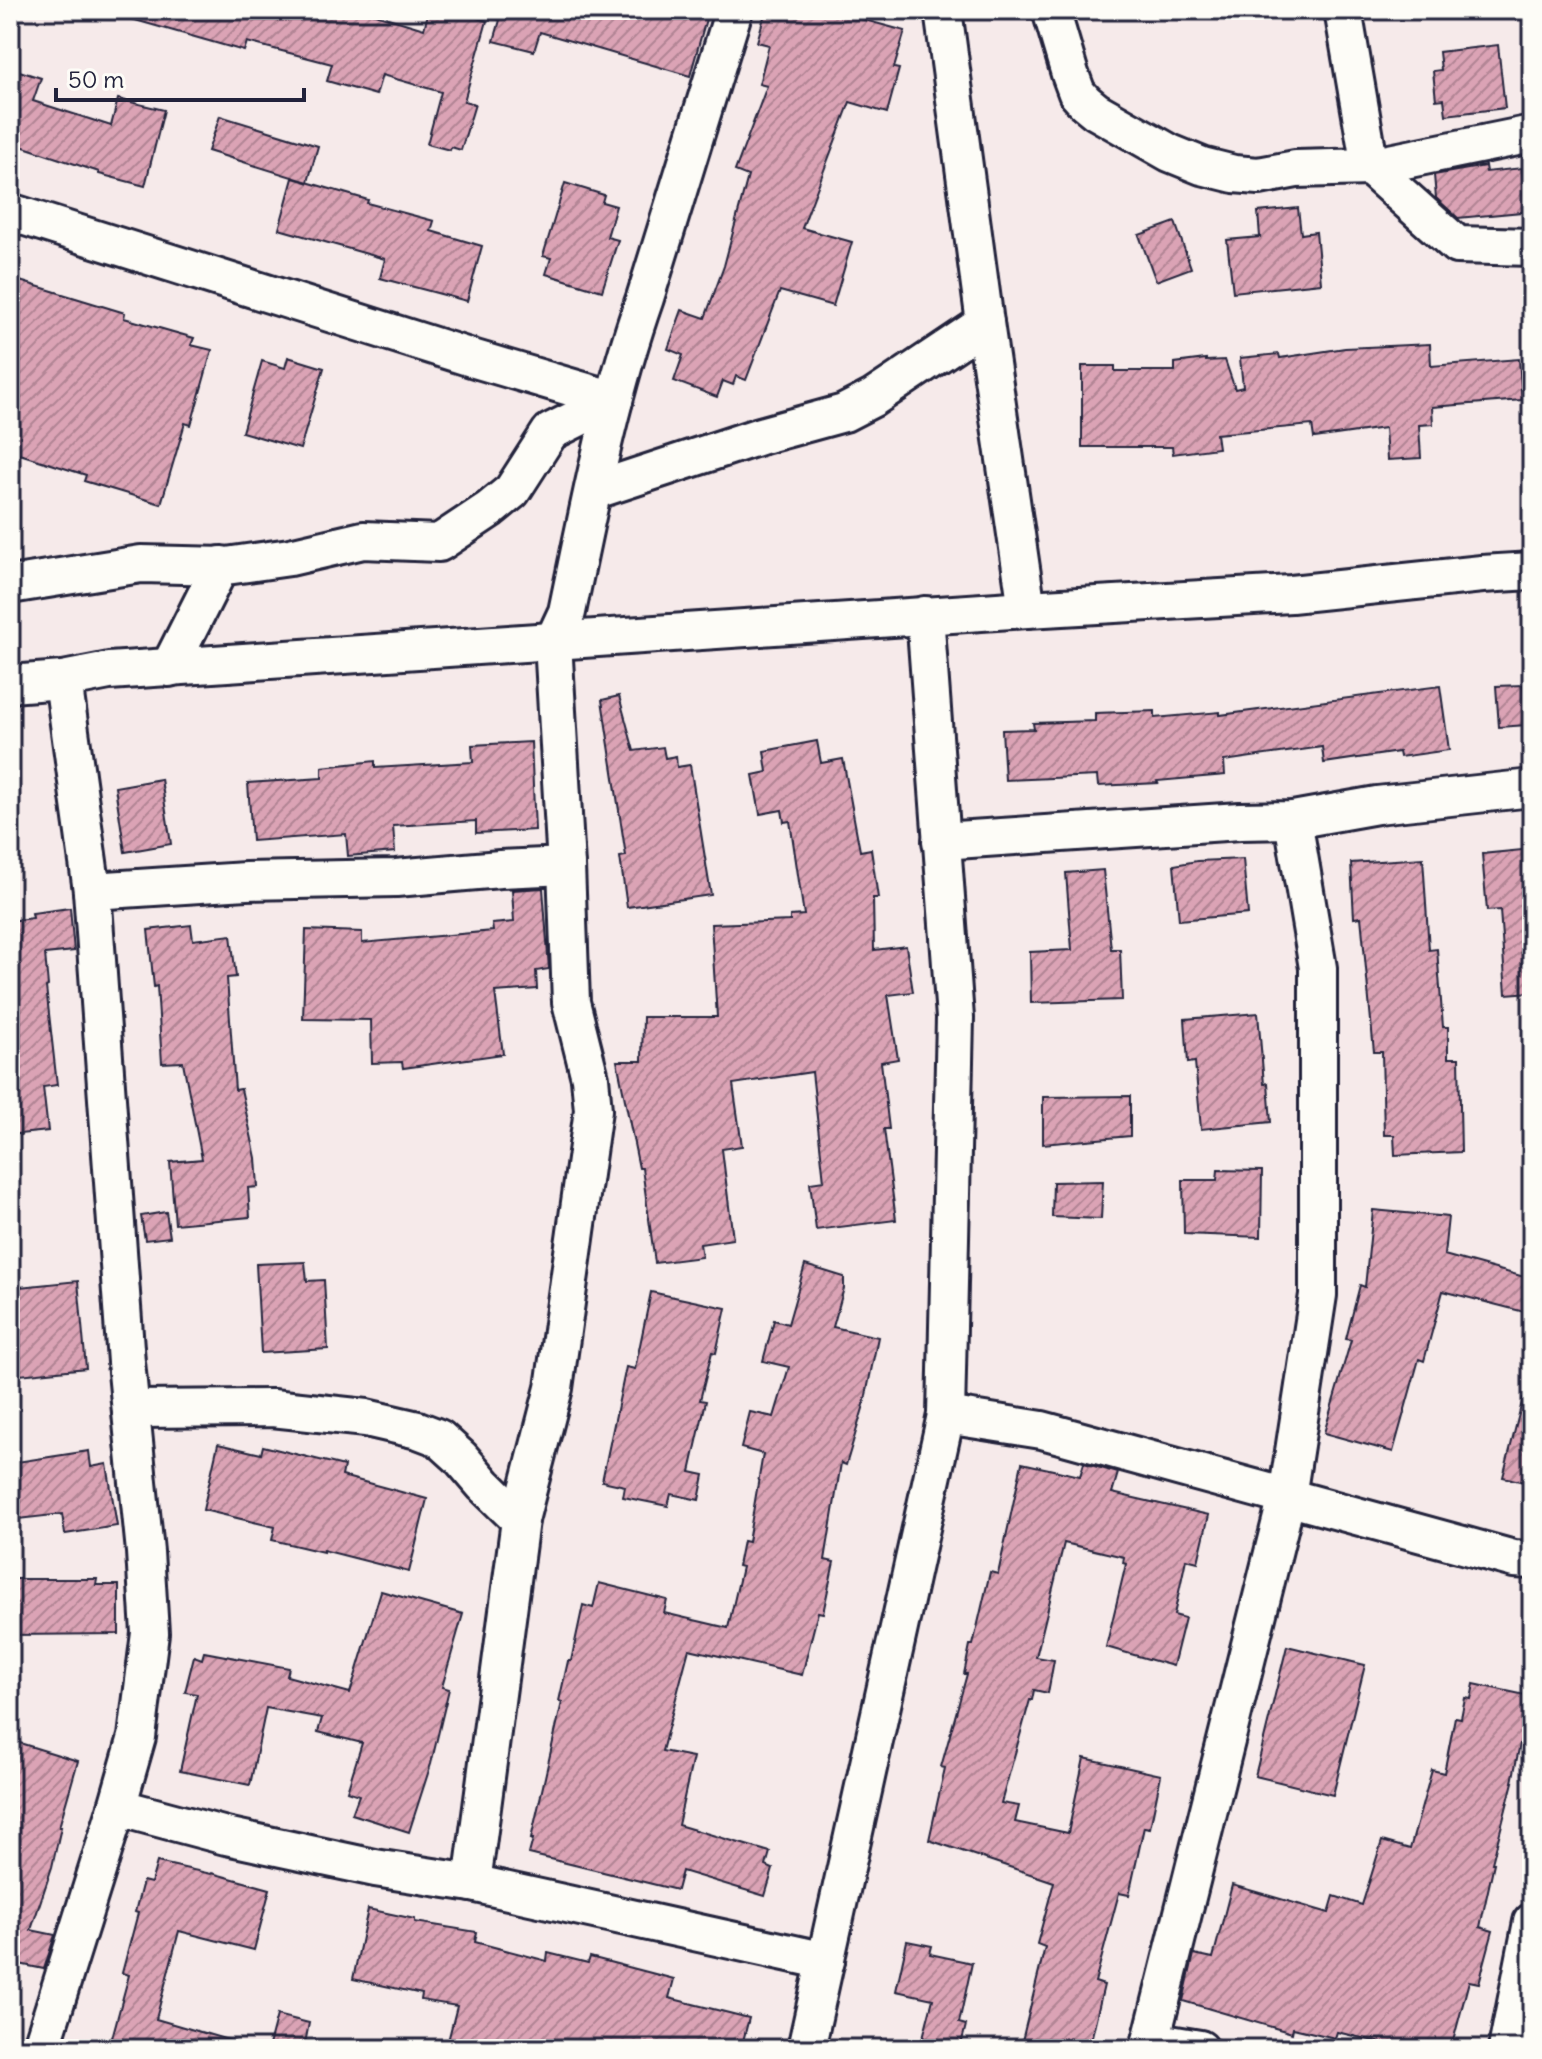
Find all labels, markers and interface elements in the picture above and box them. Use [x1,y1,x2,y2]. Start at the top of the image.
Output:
scale bar [56,52,304,102]
text: 50 m [68,64,124,94]

